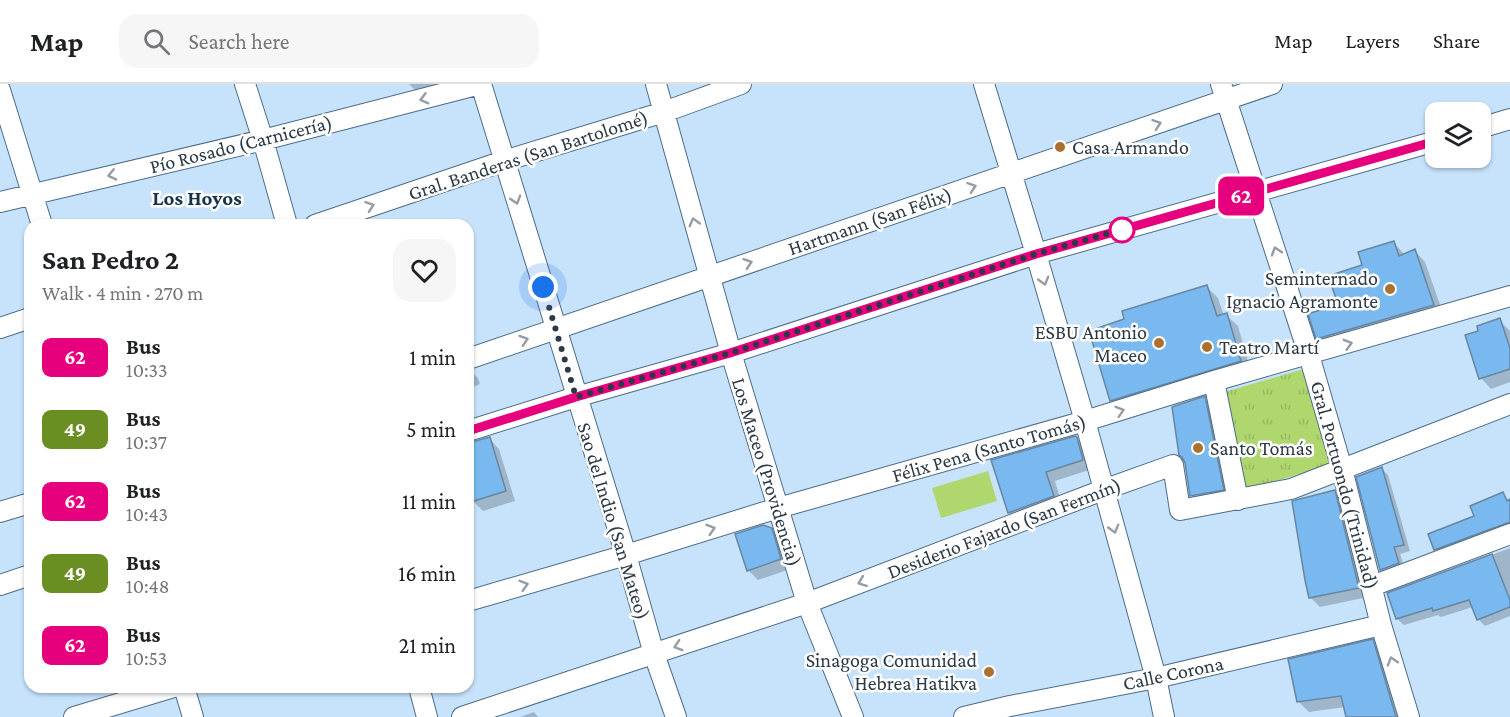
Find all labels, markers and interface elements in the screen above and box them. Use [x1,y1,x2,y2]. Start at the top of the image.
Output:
search box [119,14,539,68]
icon: search [140,25,173,58]
text: Map [30,26,83,57]
text: Search here [188,29,289,54]
text: Map [1274,29,1313,53]
text: Layers [1346,29,1400,53]
text: Share [1433,29,1480,53]
one-way arrow [419,91,429,104]
map controls [1425,102,1491,168]
button: layers [1425,102,1491,168]
street label: Gral. Banderas (San Bartolomé) [405,106,651,205]
street label: Pío Rosado (Carnicería) [147,111,335,178]
one-way arrow [1151,119,1162,131]
place label: Casa Armando [1072,136,1189,158]
marker: Casa Armando [1053,140,1067,154]
one-way arrow [107,168,117,181]
line badge: 62 [1214,176,1268,216]
one-way arrow [966,181,977,194]
street label: Hartmann (San Félix) [785,183,955,260]
text: 62 [1230,184,1252,208]
district label: Los Hoyos [152,186,242,210]
one-way arrow [509,194,521,205]
one-way arrow [364,201,375,214]
one-way arrow [688,217,701,227]
unlabelled marker [1109,217,1135,243]
button: heart [393,239,456,302]
text: San Pedro 2 [42,244,179,275]
one-way arrow [1271,246,1283,257]
one-way arrow [742,258,753,270]
place label: Seminternado Ignacio Agramonte [1226,267,1378,313]
your location [528,272,558,302]
one-way arrow [1037,275,1049,286]
text: Walk · 4 min · 270 m [42,282,203,304]
marker: Seminternado Ignacio Agramonte [1383,282,1397,296]
place label: ESBU Antonio Maceo [1035,321,1147,366]
text: Bus [126,334,160,359]
one-way arrow [518,335,528,347]
marker: ESBU Antonio Maceo [1152,336,1166,350]
place label: Teatro Martí [1219,336,1320,358]
one-way arrow [1342,339,1353,351]
marker: Teatro Martí [1200,340,1214,354]
text: 62 [64,345,86,369]
text: 1 min [409,345,456,370]
text: 10:33 [126,359,167,381]
street label: Los Maceo (Providencia) [727,375,806,569]
street label: Gral. Portuondo (Trinidad) [1306,379,1383,592]
one-way arrow [1114,405,1125,418]
text: Bus [126,406,160,431]
street label: Félix Pena (Santo Tomás) [890,410,1089,487]
text: 49 [64,417,86,441]
text: 5 min [406,417,456,442]
street label: Sao del Indio (San Mateo) [573,420,654,622]
text: 10:37 [126,431,167,453]
place label: Santo Tomás [1210,437,1313,459]
marker: Santo Tomás [1191,441,1205,455]
street label: Desiderio Fajardo (San Fermín) [884,473,1124,584]
text: Bus [126,478,160,503]
text: 62 [64,489,86,513]
text: 11 min [402,489,456,514]
text: 10:43 [126,503,168,525]
one-way arrow [1107,523,1119,534]
one-way arrow [705,524,716,536]
text: Bus [126,550,160,575]
text: 49 [64,561,86,585]
text: 16 min [398,561,456,586]
text: 10:48 [126,575,170,597]
one-way arrow [858,575,869,587]
one-way arrow [518,580,529,592]
text: Bus [126,622,160,647]
text: 62 [64,633,86,657]
text: 21 min [399,633,456,658]
one-way arrow [673,638,684,651]
text: 10:53 [126,647,167,669]
place label: Sinagoga Comunidad Hebrea Hatikva [806,649,977,694]
street label: Calle Corona [1121,652,1225,694]
one-way arrow [1387,656,1399,667]
marker: Sinagoga Comunidad Hebrea Hatikva [982,665,996,679]

